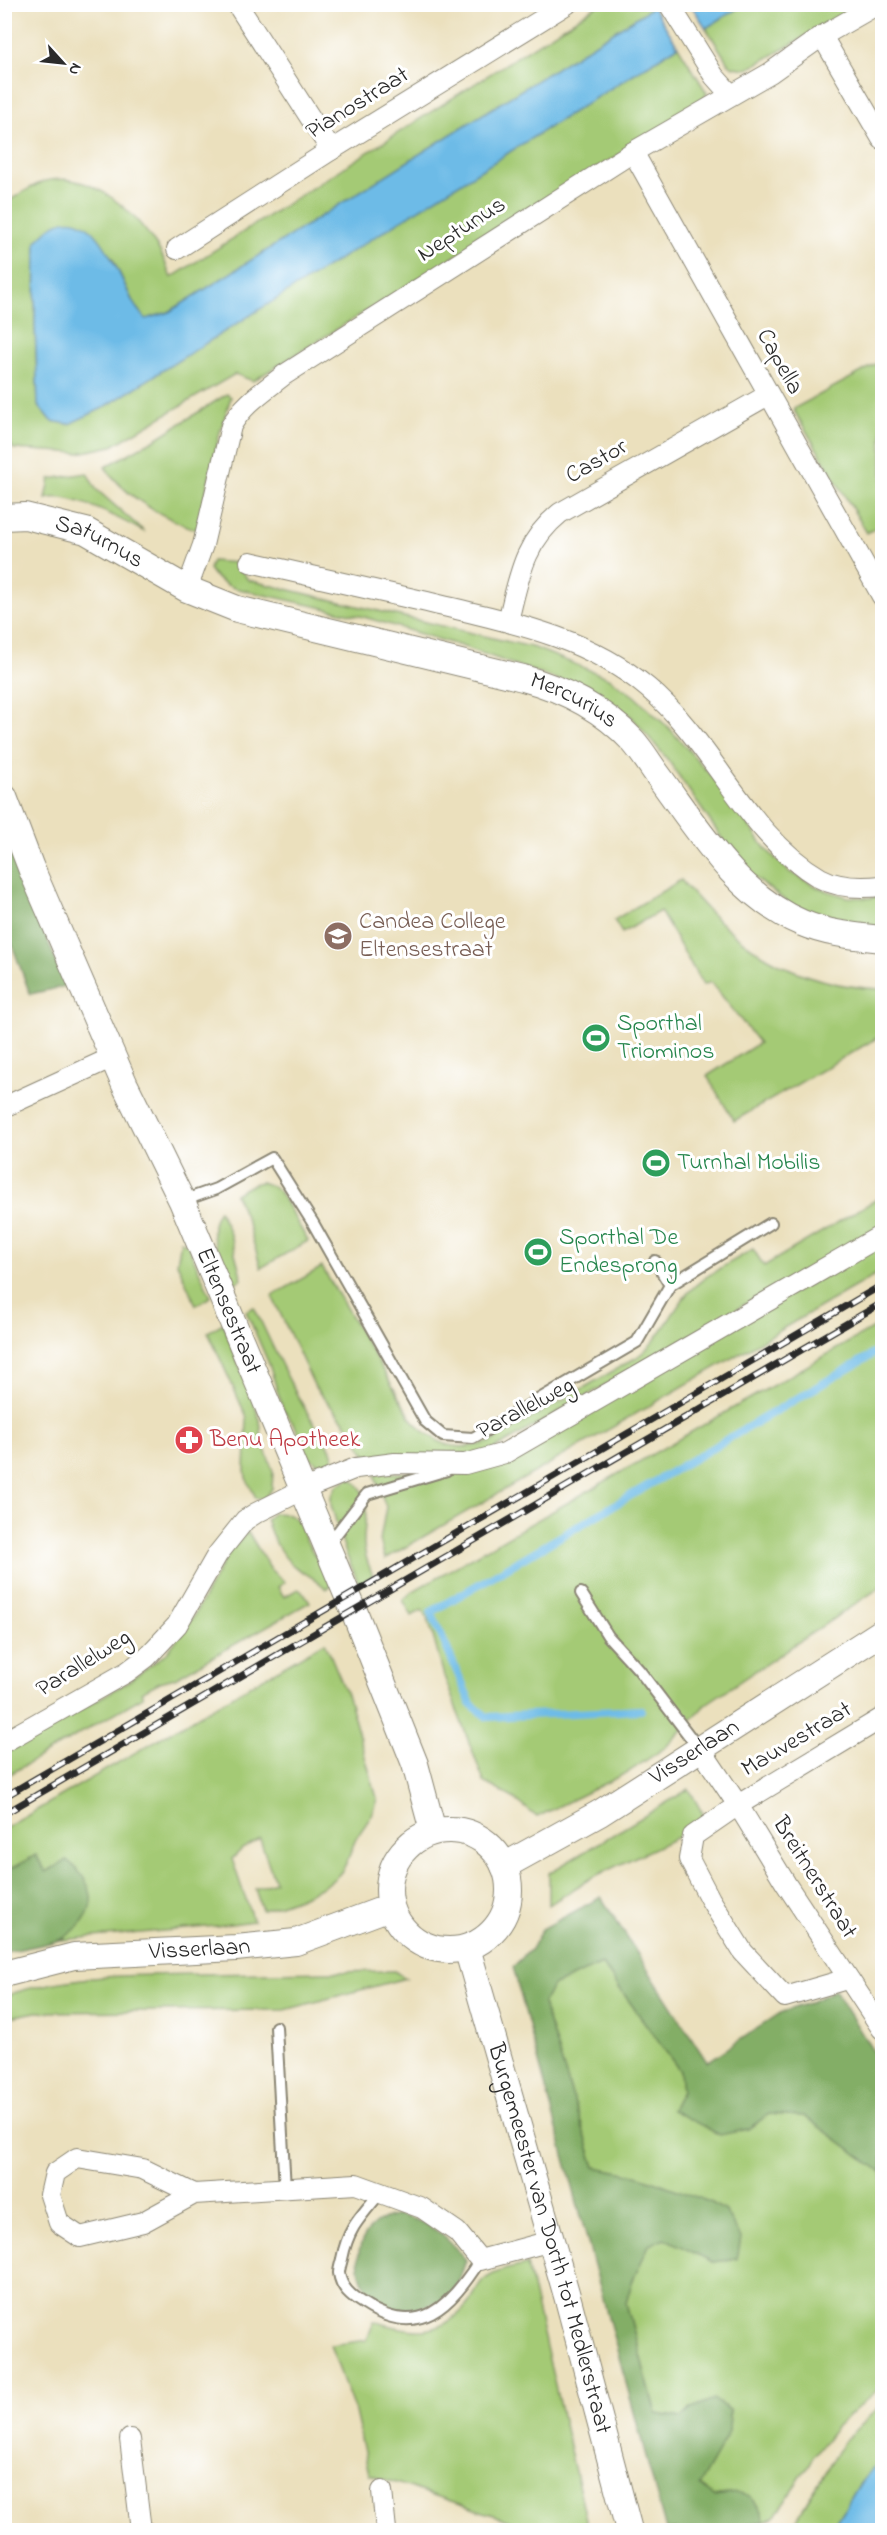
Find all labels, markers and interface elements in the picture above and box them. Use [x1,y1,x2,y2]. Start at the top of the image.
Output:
north arrow [33,33,93,93]
street label: Pianostraat [300,58,416,150]
text: N [61,59,88,79]
street label: Neptunus [411,188,513,272]
street label: Capella [746,322,812,402]
street label: Castor [560,430,635,494]
street label: Saturnus [51,506,150,578]
street label: Mercurius [525,664,625,737]
place label: Candea College Eltensestraat [359,905,506,968]
school or university icon: Candea College Eltensestraat [322,920,354,952]
place label: Sporthal Triominos [617,1007,714,1070]
sports icon: Sporthal Triominos [580,1022,612,1054]
place label: Turnhal Mobilis [677,1146,821,1181]
sports icon: Turnhal Mobilis [640,1147,672,1179]
place label: Sporthal De Endesprong [559,1221,678,1284]
sports icon: Sporthal De Endesprong [522,1236,554,1268]
street label: Eltensestraat [186,1242,270,1380]
street label: Parallelweg [471,1369,581,1449]
place label: Benu Apotheek [209,1423,361,1458]
pharmacy icon: Benu Apotheek [173,1424,205,1456]
street label: Parallelweg [30,1621,138,1707]
street label: Mauvestraat [735,1693,859,1787]
street label: Visserlaan [642,1710,747,1795]
street label: Breitnerstraat [762,1809,866,1946]
street label: Visserlaan [147,1929,252,1970]
street label: Burgemeester van Dorth tot Medlerstraat [477,2038,620,2438]

